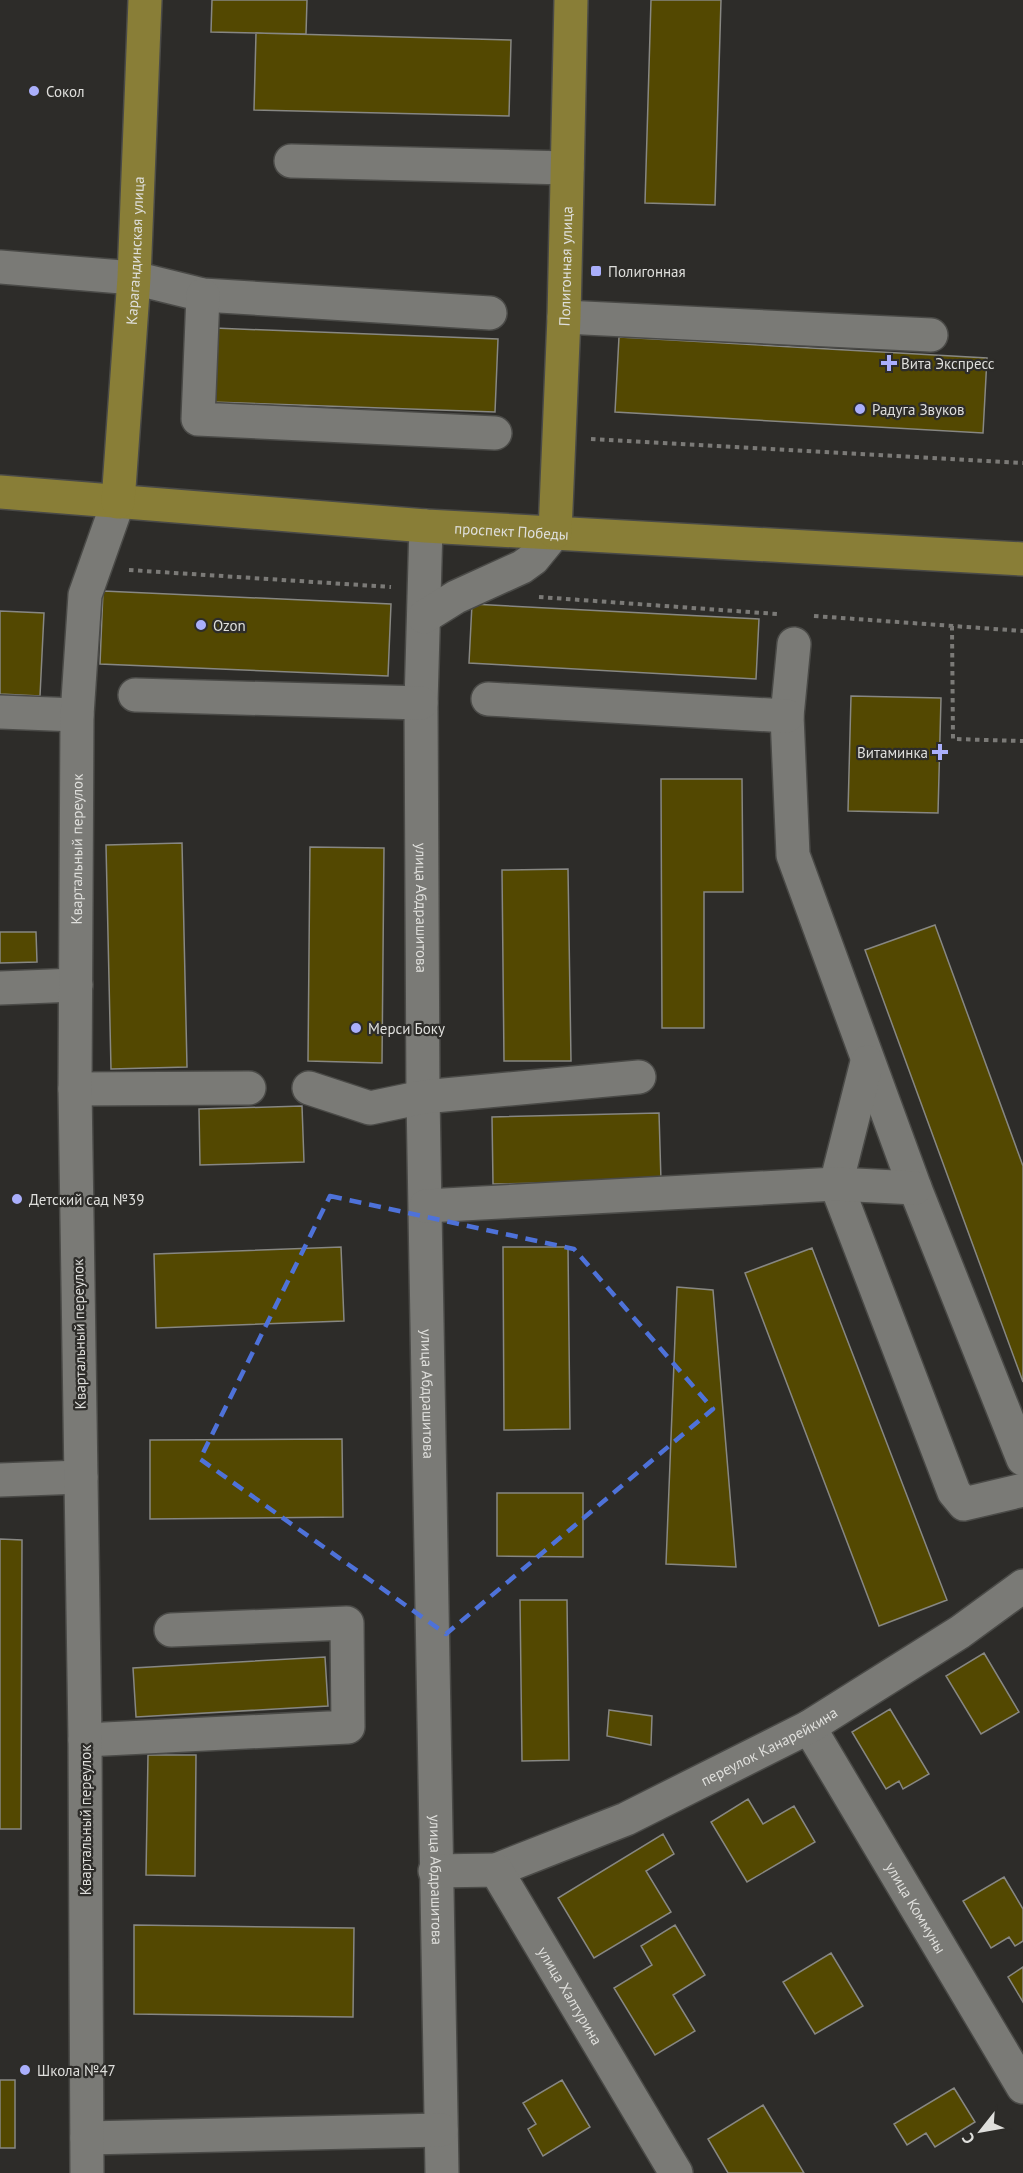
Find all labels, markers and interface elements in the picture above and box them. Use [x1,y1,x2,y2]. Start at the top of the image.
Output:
place label: Сокол [46,82,85,101]
marker: Сокол [27,84,41,98]
street label: Карагандинская улица [121,176,148,325]
street label: Полигонная улица [554,206,576,327]
place label: Полигонная [608,262,686,281]
marker: Полигонная [589,264,603,278]
place label: Вита Экспресс [901,354,995,373]
marker: Вита Экспресс [882,356,896,370]
place label: Радуга Звуков [872,400,965,419]
marker: Радуга Звуков [853,402,867,416]
street label: проспект Победы [454,518,569,543]
place label: Ozon [213,616,246,635]
marker: Ozon [194,618,208,632]
place label: Витаминка [857,743,928,762]
marker: Витаминка [933,745,947,759]
street label: Квартальный переулок [66,773,86,925]
street label: улица Абдрашитова [412,843,432,973]
place label: Мерси Боку [368,1019,445,1038]
marker: Мерси Боку [349,1021,363,1035]
place label: Детский сад №39 [29,1190,144,1209]
marker: Детский сад №39 [10,1192,24,1206]
street label: Квартальный переулок [68,1258,90,1410]
street label: улица Абдрашитова [418,1329,439,1459]
street label: переулок Канарейкина [697,1702,841,1790]
street label: Квартальный переулок [76,1744,95,1895]
street label: улица Абдрашитова [426,1815,447,1945]
street label: улица Коммуны [882,1858,951,1957]
street label: улица Халтурина [534,1943,607,2048]
place label: Школа №47 [37,2061,116,2080]
marker: Школа №47 [18,2063,32,2077]
north arrow [951,2101,1011,2161]
text: С [957,2130,979,2148]

